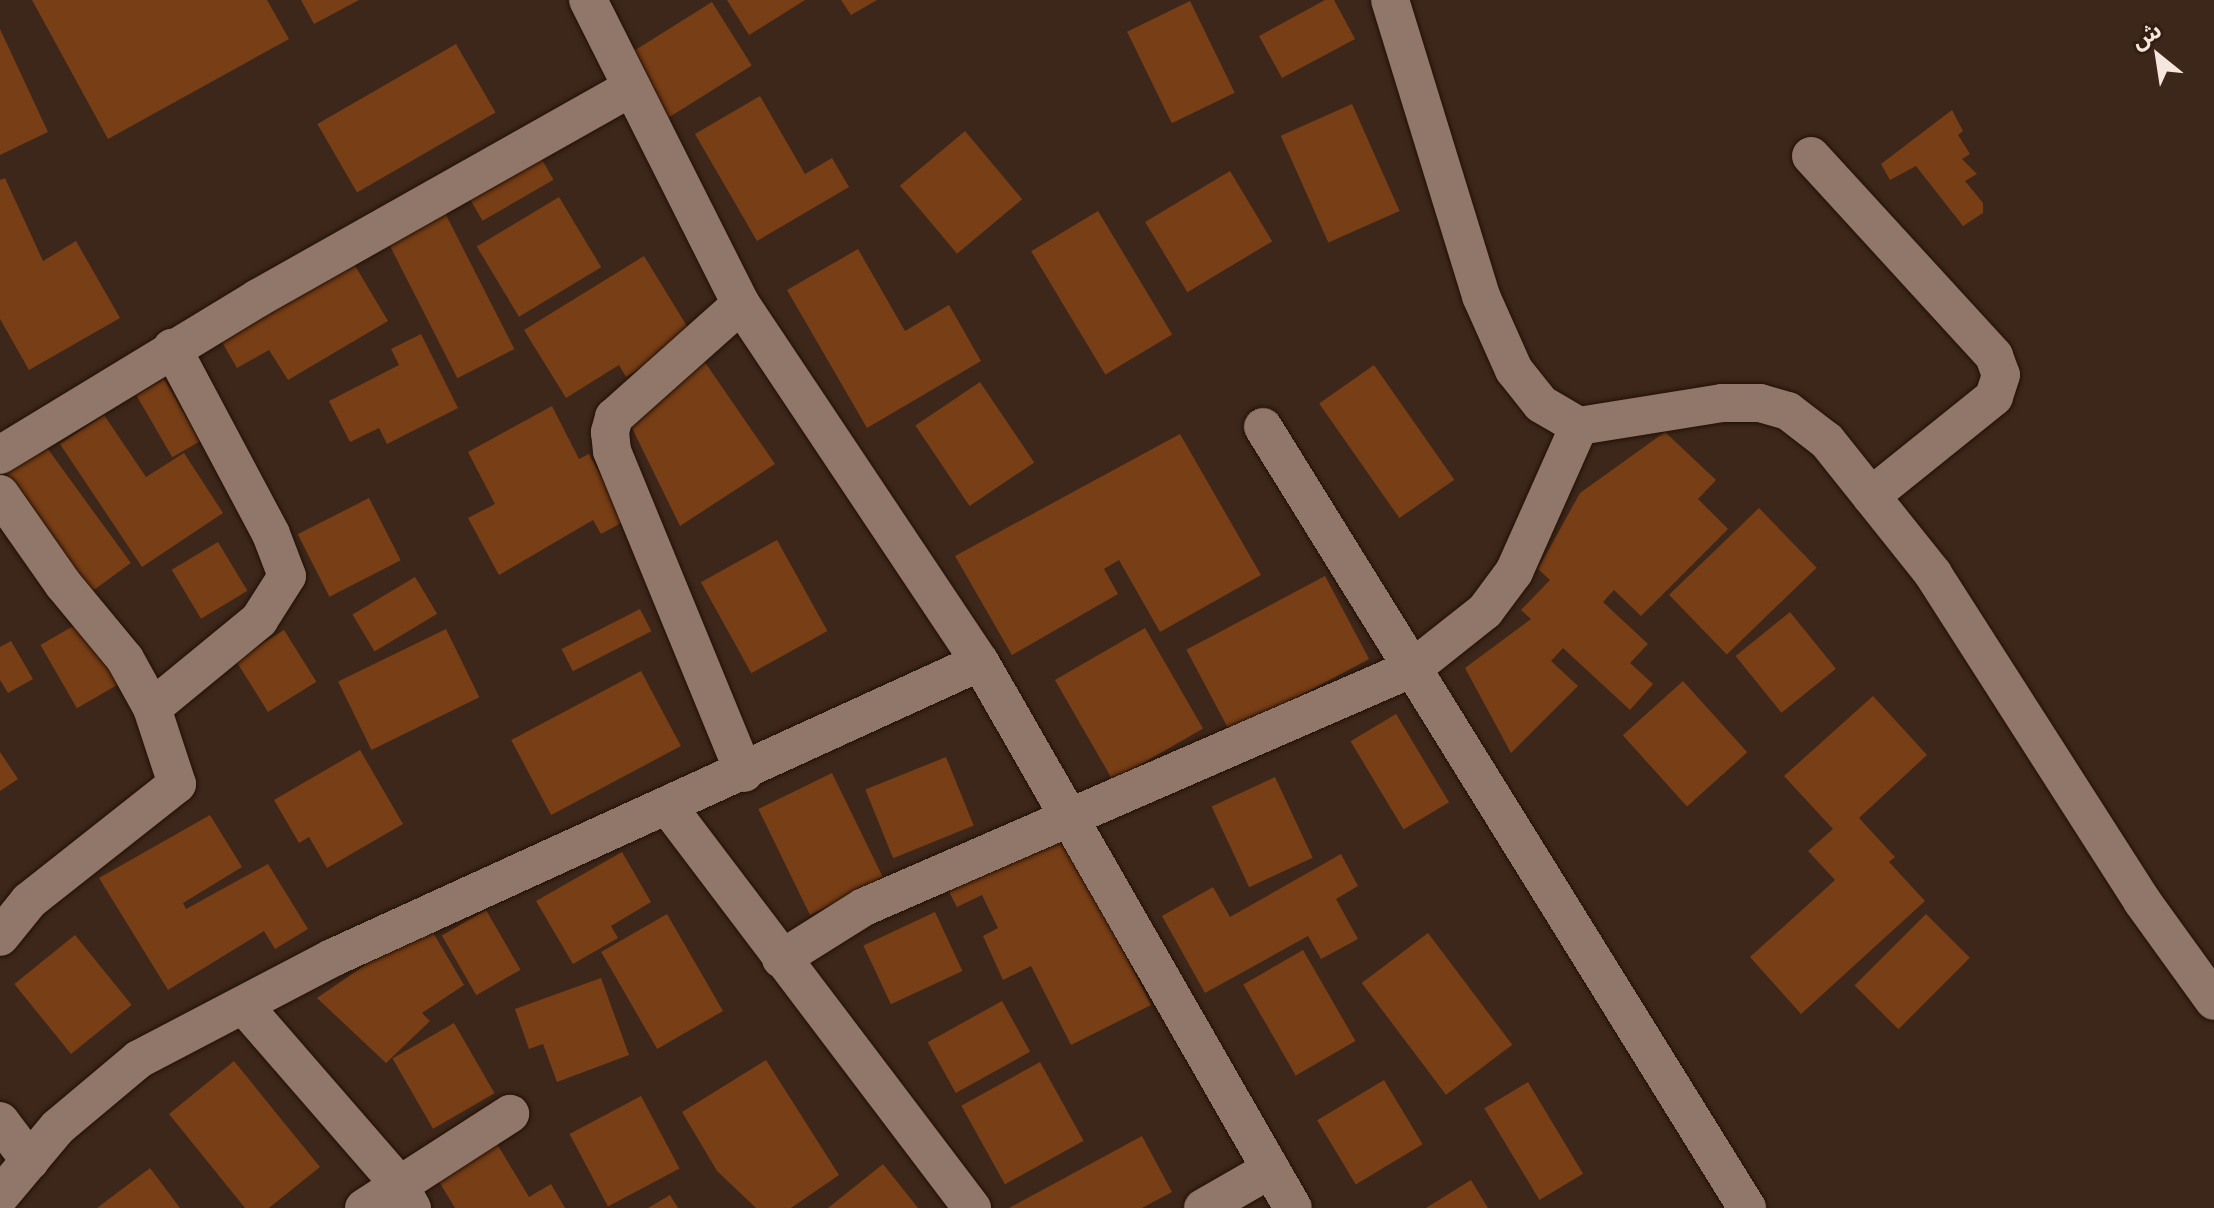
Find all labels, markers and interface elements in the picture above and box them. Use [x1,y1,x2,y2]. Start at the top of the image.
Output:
north arrow [2118,16,2198,96]
text: ش [2126,16,2166,54]

